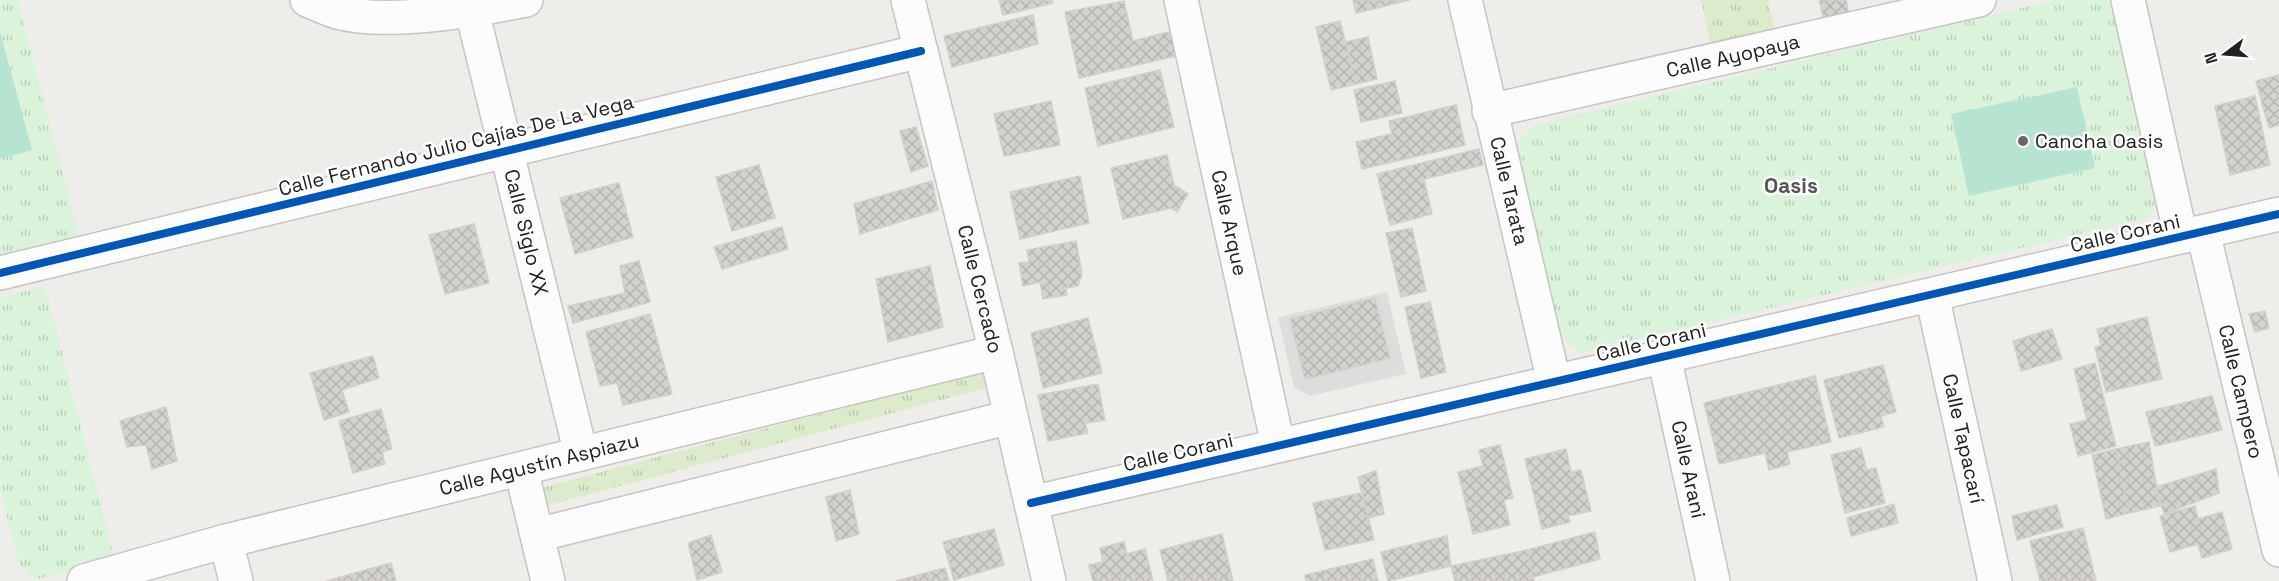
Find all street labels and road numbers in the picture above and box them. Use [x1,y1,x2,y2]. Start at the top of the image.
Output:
street label: Calle Ayopaya [1664,28,1802,83]
street label: Calle Fernando Julio Cajías De La Vega [276,88,636,202]
street label: Calle Tarata [1484,134,1535,248]
street label: Calle Siglo XX [498,167,555,298]
street label: Calle Arque [1205,167,1254,278]
street label: Calle Corani [2067,208,2183,258]
street label: Calle Cercado [952,222,1009,356]
street label: Calle Corani [1593,317,1709,367]
street label: Calle Campero [2213,322,2270,461]
street label: Calle Tapacarí [1937,371,1991,506]
street label: Calle Arani [1665,418,1712,521]
street label: Calle Agustín Aspiazu [436,427,642,501]
street label: Calle Corani [1120,427,1236,477]

